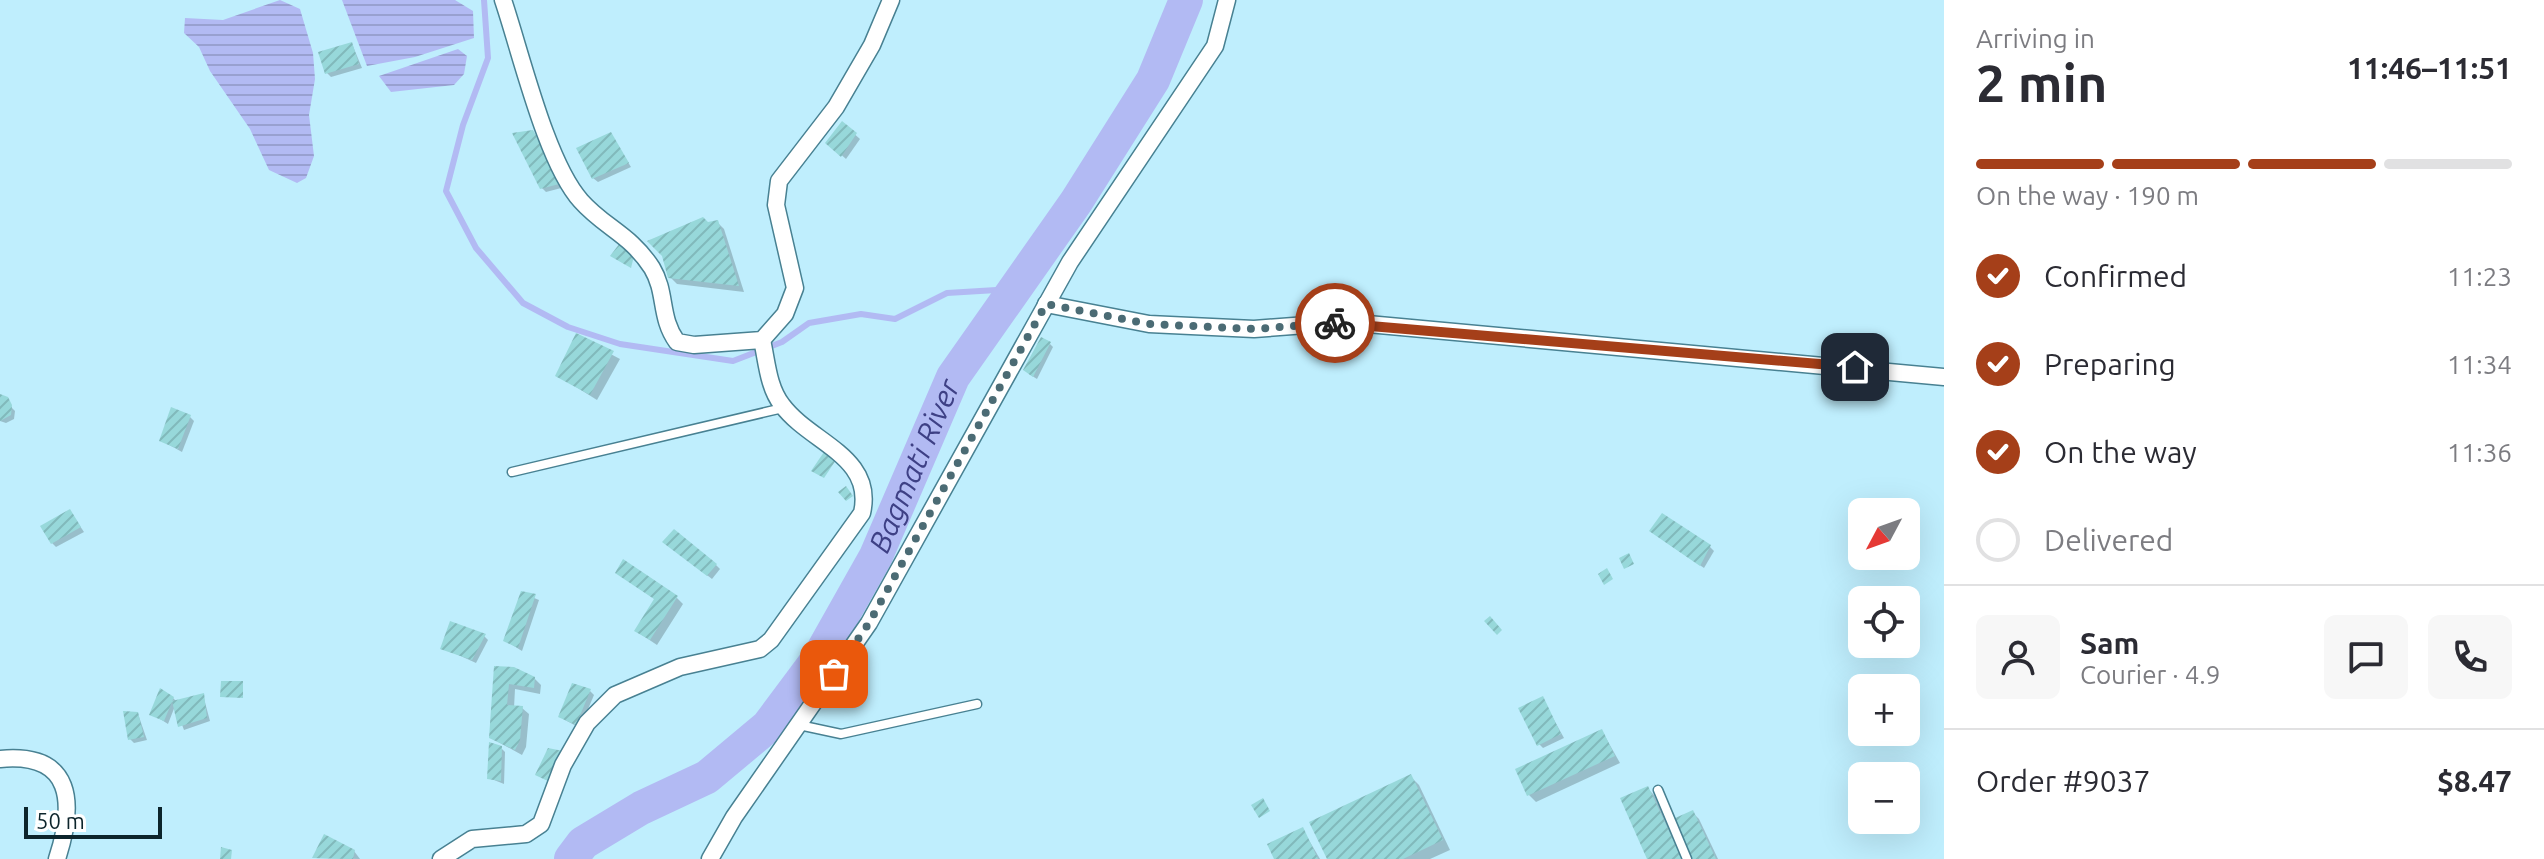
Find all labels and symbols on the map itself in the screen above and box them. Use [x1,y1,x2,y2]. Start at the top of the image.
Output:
courier [1295,283,1375,363]
pin [1821,333,1889,401]
water label: Bagmati River [862,372,967,557]
north arrow [1848,498,1920,570]
pin [800,640,868,708]
scale bar [24,803,162,839]

